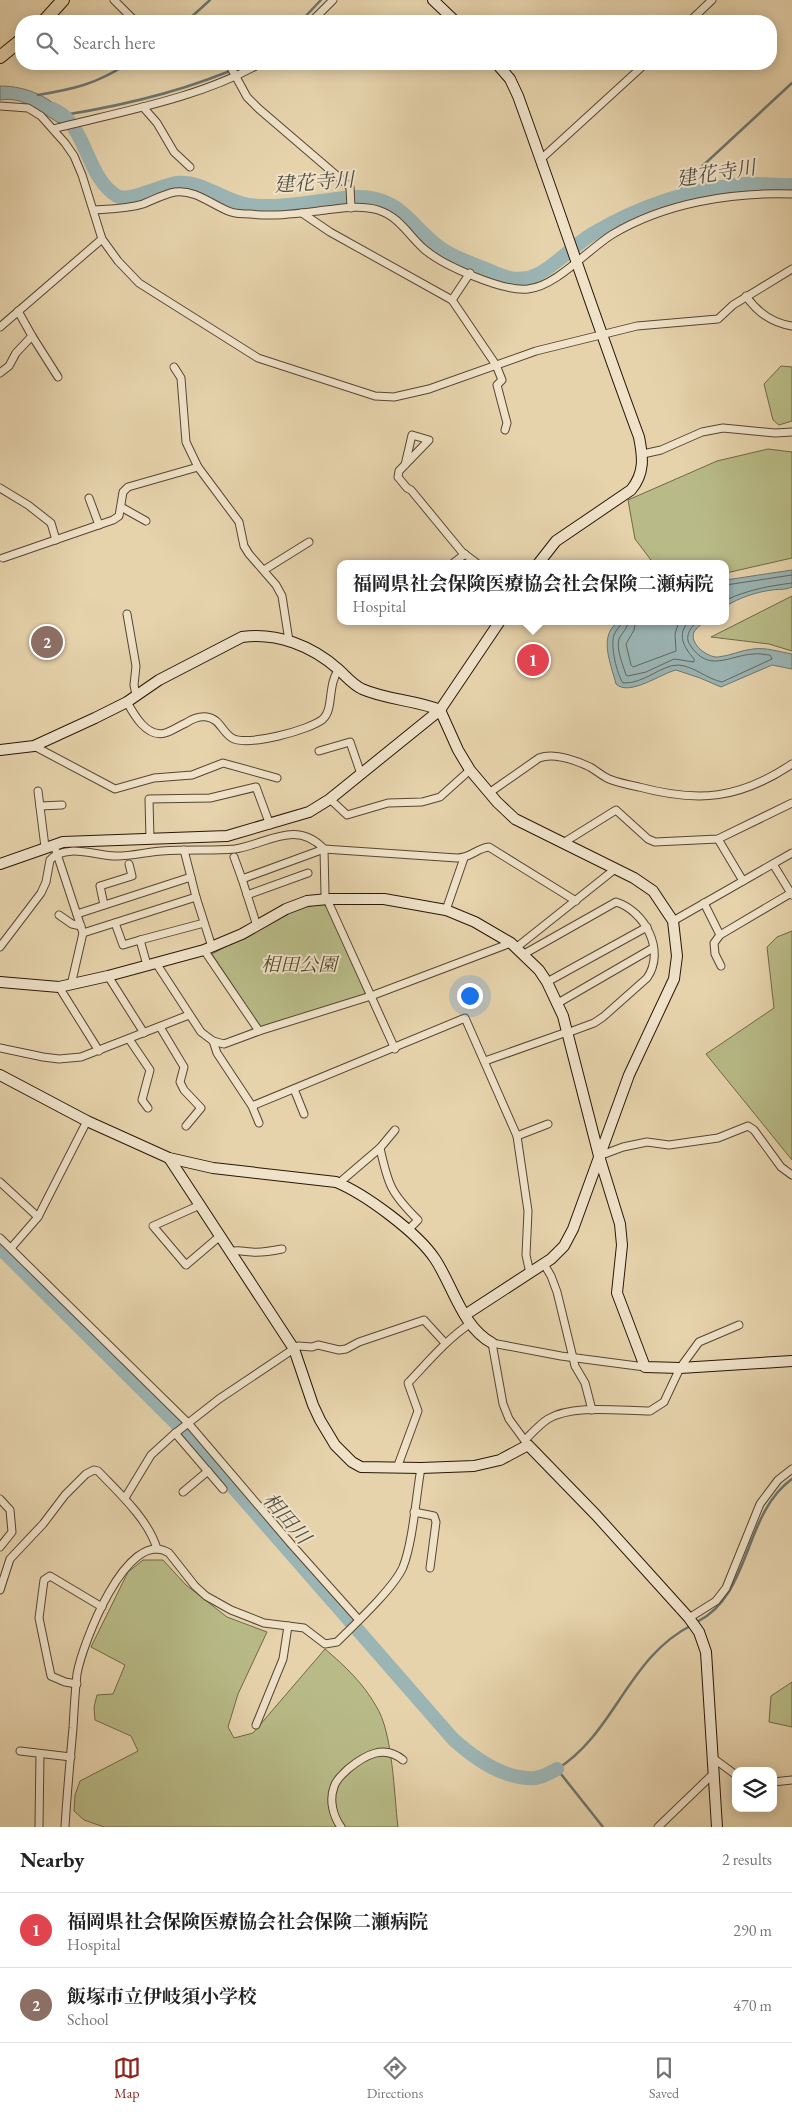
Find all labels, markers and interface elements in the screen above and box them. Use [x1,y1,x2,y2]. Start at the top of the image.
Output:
search box [15,15,777,70]
icon: search [33,29,61,57]
text: Search here [73,30,155,55]
water label: 建花寺川 [674,154,760,192]
water label: 建花寺川 [273,166,357,198]
popup [337,560,729,625]
text: 福岡県社会保険医療協会社会保険二瀬病院 [352,571,714,596]
text: Hospital [352,596,406,617]
pin: 2 [31,623,63,661]
pin: 1 [517,641,549,679]
park label: 相田公園 [261,952,340,977]
your location [457,983,483,1009]
water label: 相田川 [258,1487,318,1551]
map controls [732,1767,777,1812]
button: layers [732,1767,777,1812]
text: Nearby [20,1846,84,1873]
text: 2 results [722,1849,772,1870]
text: 福岡県社会保険医療協会社会保険二瀬病院 [67,1909,428,1934]
text: 1 [32,1920,40,1941]
text: 290 m [733,1920,772,1941]
text: Hospital [67,1934,121,1955]
text: 飯塚市立伊岐須小学校 [67,1984,257,2009]
text: 2 [32,1995,40,2016]
text: 470 m [733,1995,772,2016]
text: School [67,2009,109,2030]
tab: Map [113,2054,141,2102]
tab: Directions [367,2054,423,2102]
tab: Saved [649,2054,679,2102]

